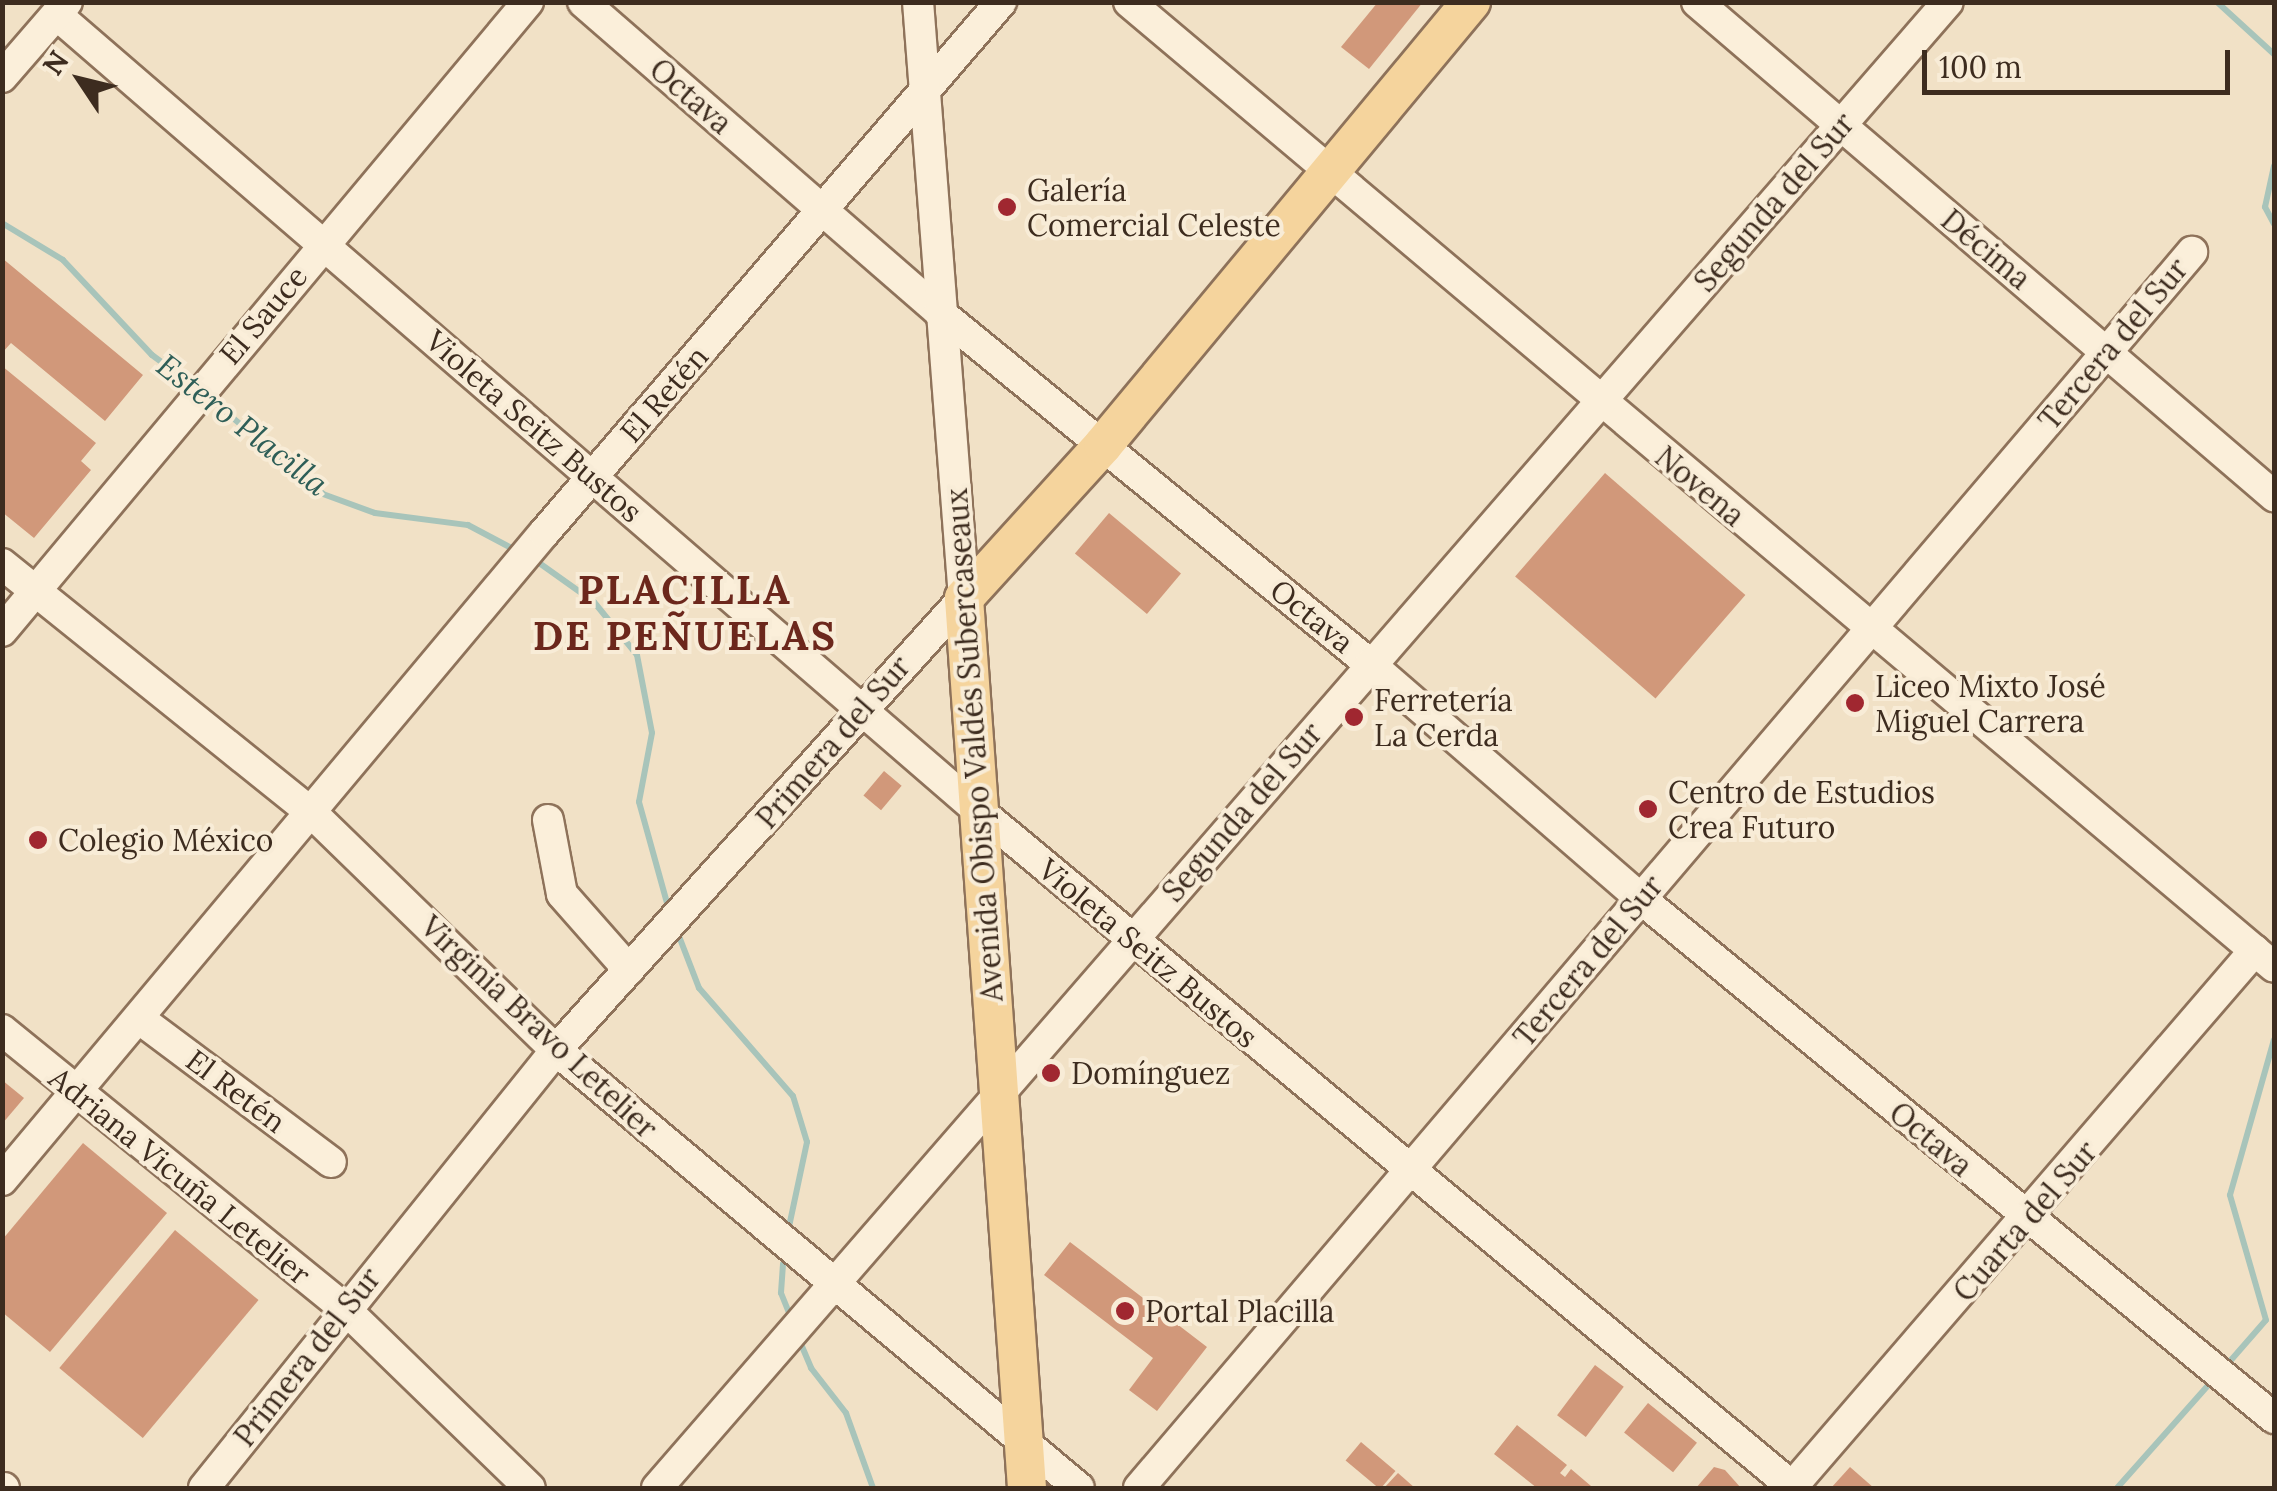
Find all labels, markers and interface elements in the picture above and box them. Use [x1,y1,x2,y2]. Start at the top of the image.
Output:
north arrow [30,30,130,130]
scale bar [1927,30,2234,92]
text: N [34,44,76,82]
text: 100 m [1939,48,2022,86]
street label: Octava [643,51,739,141]
street label: Segunda del Sur [1687,105,1861,299]
place label: Galería Comercial Celeste [1027,172,1281,242]
marker: Galería Comercial Celeste [996,196,1018,218]
street label: Décima [1934,201,2038,297]
street label: Tercera del Sur [2031,251,2195,437]
street label: El Sauce [212,259,314,371]
street label: Violeta Seitz Bustos [419,322,649,530]
street label: El Retén [613,339,715,449]
water label: Estero Placilla [149,346,335,504]
street label: Novena [1648,438,1752,534]
street label: Avenida Obispo Valdés Subercaseaux [938,487,1010,1003]
district label: PLACILLA DE PEÑUELAS [533,566,837,660]
street label: Octava [1263,572,1361,660]
street label: Primera del Sur [748,648,918,836]
place label: Liceo Mixto José Miguel Carrera [1875,668,2106,738]
place label: Ferretería La Cerda [1374,682,1513,752]
marker: Liceo Mixto José Miguel Carrera [1844,692,1866,714]
marker: Ferretería La Cerda [1343,706,1365,728]
street label: Segunda del Sur [1155,715,1329,909]
place label: Centro de Estudios Crea Futuro [1668,774,1935,844]
marker: Centro de Estudios Crea Futuro [1637,798,1659,820]
place label: Colegio México [58,822,273,858]
marker: Colegio México [27,829,49,851]
street label: Violeta Seitz Bustos [1031,851,1265,1055]
street label: Tercera del Sur [1506,868,1670,1054]
street label: Virginia Bravo Letelier [413,908,665,1146]
street label: El Retén [179,1042,293,1140]
place label: Domínguez [1071,1055,1230,1091]
street label: Adriana Vicuña Letelier [42,1060,318,1292]
marker: Domínguez [1040,1062,1062,1084]
street label: Octava [1882,1094,1980,1184]
street label: Cuarta del Sur [1946,1134,2104,1308]
street label: Primera del Sur [226,1260,388,1454]
place label: Portal Placilla [1145,1293,1335,1329]
marker: Portal Placilla [1114,1300,1136,1322]

